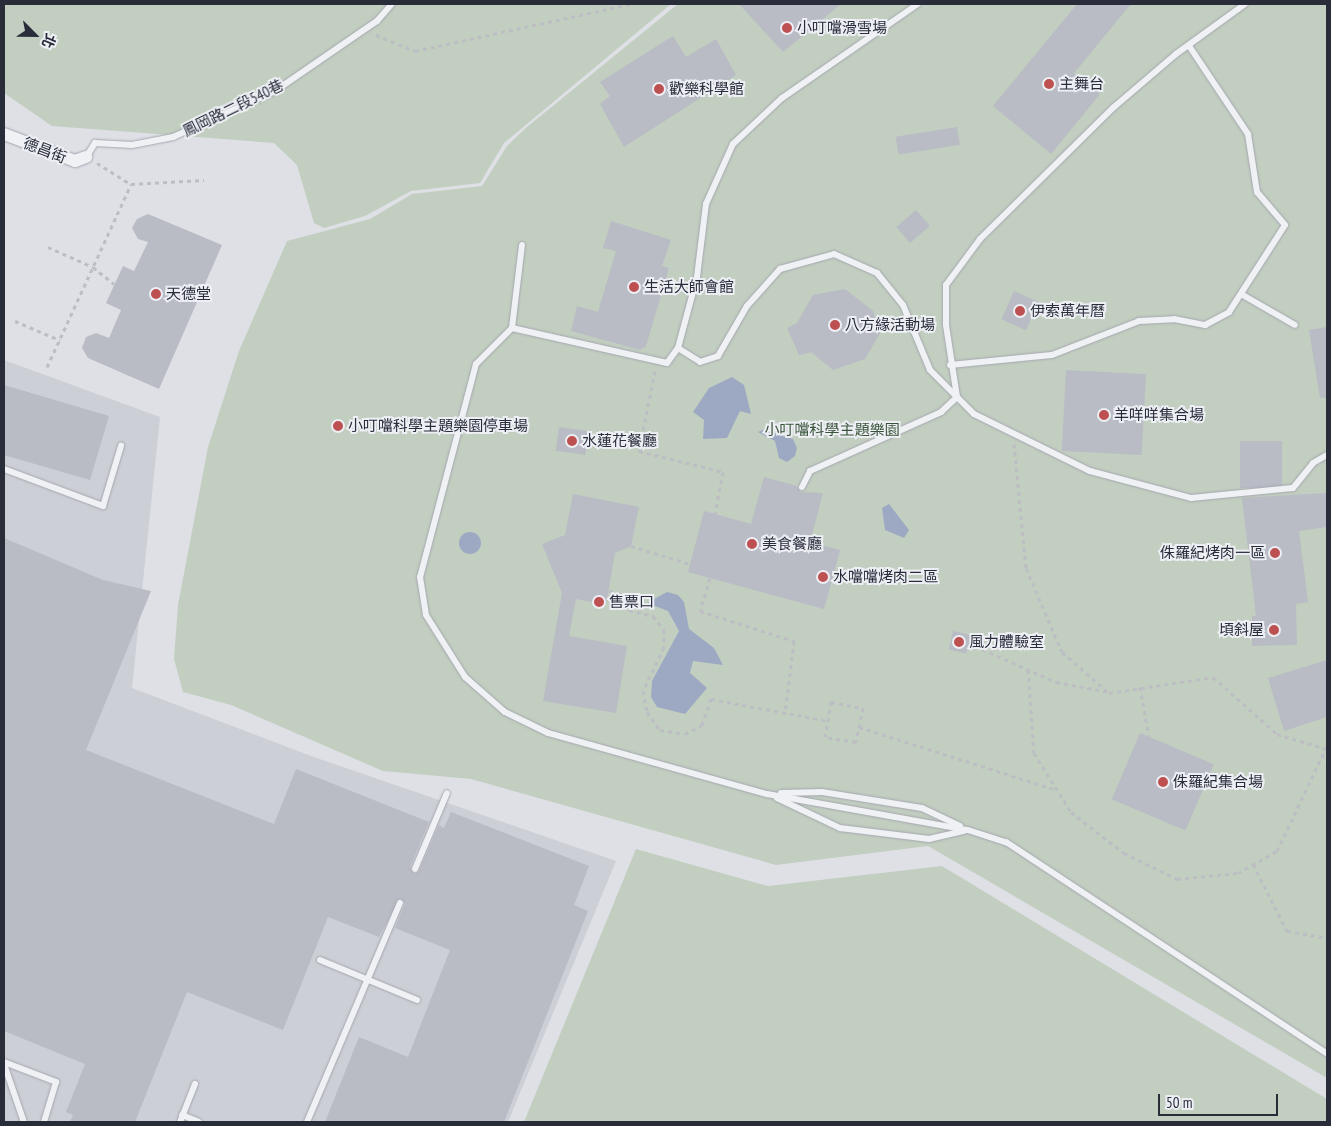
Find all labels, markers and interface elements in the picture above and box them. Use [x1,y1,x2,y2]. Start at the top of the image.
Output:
north arrow [10,10,60,60]
place label: 小叮噹滑雪場 [797,19,887,37]
marker: 小叮噹滑雪場 [781,22,793,34]
text: 北 [38,31,60,51]
place label: 主舞台 [1059,75,1104,93]
street label: 鳳岡路二段540巷 [180,76,286,140]
marker: 主舞台 [1043,78,1055,90]
place label: 歡樂科學館 [669,80,744,98]
marker: 歡樂科學館 [653,83,665,95]
street label: 德昌街 [21,134,69,166]
place label: 生活大師會館 [644,278,734,296]
marker: 生活大師會館 [628,281,640,293]
place label: 天德堂 [166,285,211,303]
marker: 天德堂 [150,288,162,300]
place label: 伊索萬年曆 [1030,302,1105,320]
marker: 伊索萬年曆 [1014,305,1026,317]
place label: 八方緣活動場 [845,316,935,334]
marker: 八方緣活動場 [829,319,841,331]
place label: 羊咩咩集合場 [1114,406,1204,424]
marker: 羊咩咩集合場 [1098,409,1110,421]
place label: 小叮噹科學主題樂園停車場 [348,417,528,435]
marker: 小叮噹科學主題樂園停車場 [332,420,344,432]
park label: 小叮噹科學主題樂園 [765,421,899,439]
place label: 水蓮花餐廳 [582,432,657,450]
marker: 水蓮花餐廳 [566,435,578,447]
place label: 美食餐廳 [762,535,822,553]
marker: 美食餐廳 [746,538,758,550]
place label: 侏羅紀烤肉一區 [1160,544,1265,562]
marker: 侏羅紀烤肉一區 [1269,547,1281,559]
place label: 水噹噹烤肉二區 [833,568,938,586]
marker: 水噹噹烤肉二區 [817,571,829,583]
place label: 售票口 [609,593,654,611]
marker: 售票口 [593,596,605,608]
place label: 頃斜屋 [1219,621,1264,639]
marker: 頃斜屋 [1268,624,1280,636]
place label: 風力體驗室 [969,633,1044,651]
marker: 風力體驗室 [953,636,965,648]
place label: 侏羅紀集合場 [1173,773,1263,791]
marker: 侏羅紀集合場 [1157,776,1169,788]
scale bar [1161,1084,1281,1116]
text: 50 m [1166,1093,1192,1112]

